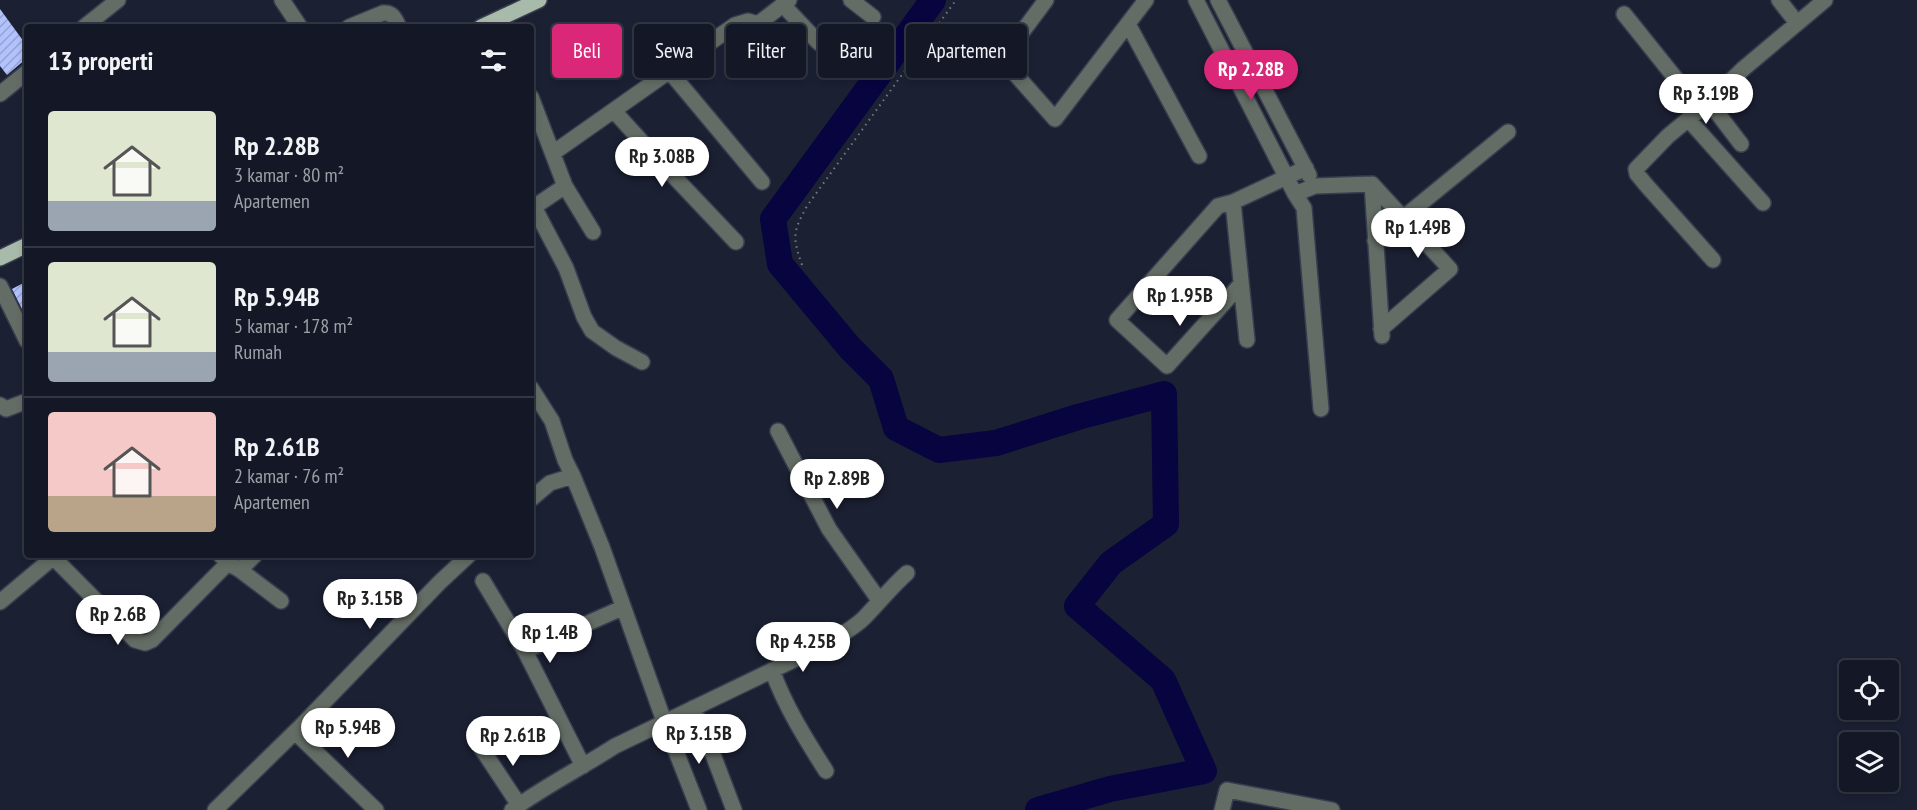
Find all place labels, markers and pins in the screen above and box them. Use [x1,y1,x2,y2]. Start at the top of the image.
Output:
pin: Rp 2.28B [1189,50,1313,101]
pin: Rp 3.19B [1644,74,1768,125]
pin: Rp 3.08B [600,137,724,188]
pin: Rp 1.49B [1356,208,1480,259]
pin: Rp 1.95B [1118,276,1242,327]
pin: Rp 2.89B [775,459,899,510]
pin: Rp 3.15B [308,579,432,630]
pin: Rp 2.6B [63,595,173,646]
pin: Rp 1.4B [495,613,605,664]
pin: Rp 4.25B [741,622,865,673]
pin: Rp 5.94B [286,708,410,759]
pin: Rp 3.15B [637,714,761,765]
pin: Rp 2.61B [451,716,575,767]

